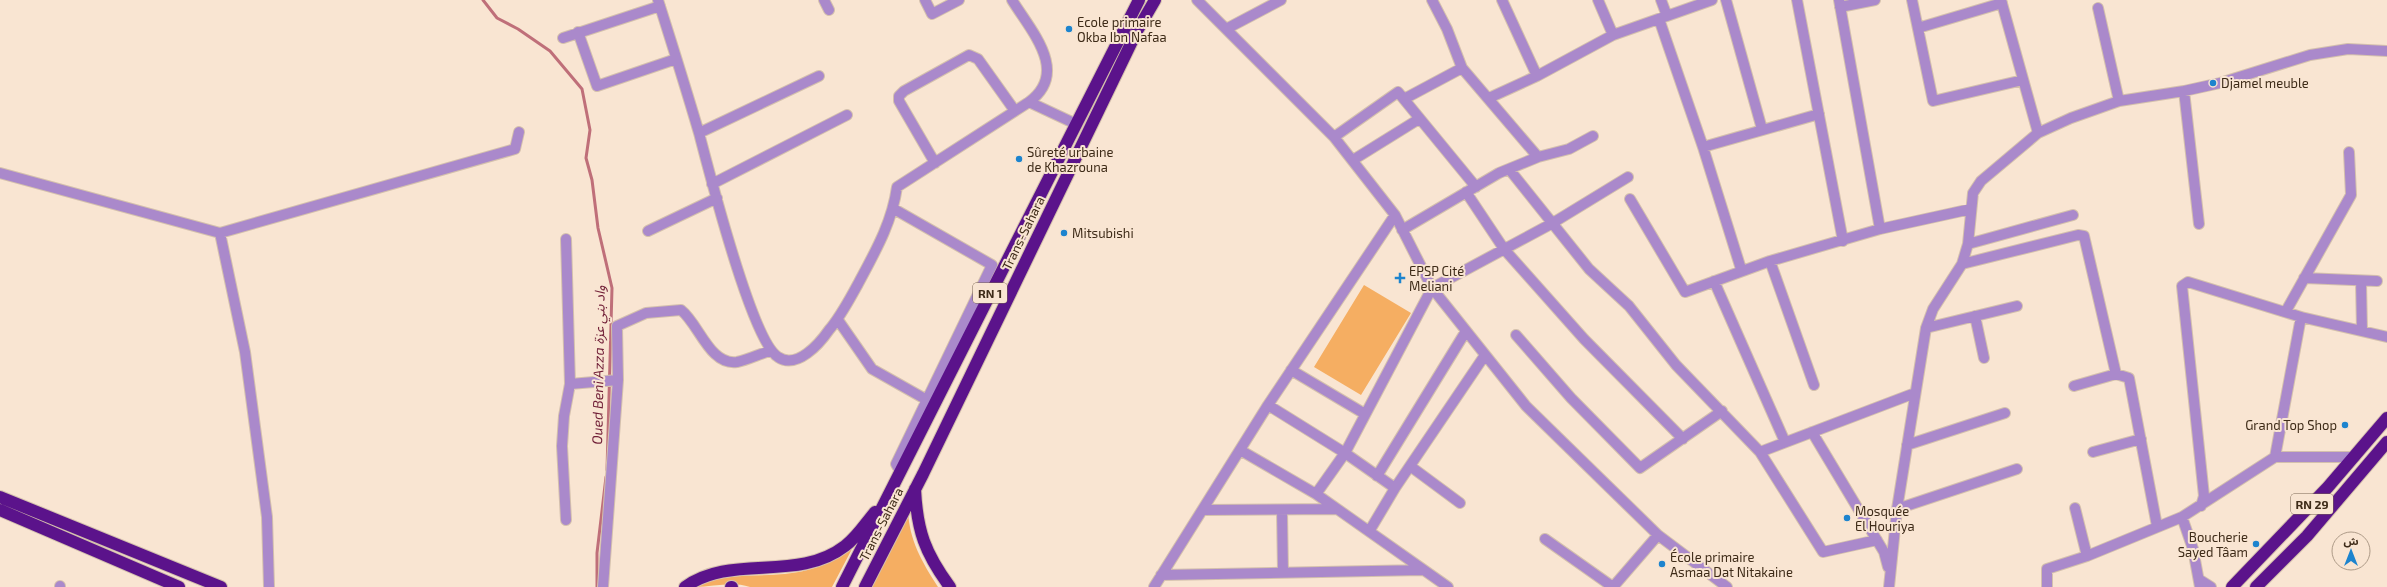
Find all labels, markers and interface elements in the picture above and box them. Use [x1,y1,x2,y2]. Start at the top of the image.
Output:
place label: Ecole primaire Okba Ibn Nafaa [1077,14,1167,45]
marker: Ecole primaire Okba Ibn Nafaa [1064,24,1074,34]
place label: Djamel meuble [2221,75,2309,91]
marker: Djamel meuble [2208,78,2218,88]
place label: Sûreté urbaine de Khazrouna [1027,144,1114,175]
marker: Sûreté urbaine de Khazrouna [1014,154,1024,164]
street label: Trans-Sahara [998,194,1048,272]
place label: Mitsubishi [1072,225,1134,241]
marker: Mitsubishi [1059,228,1069,238]
place label: EPSP Cité Meliani [1409,263,1464,294]
marker: EPSP Cité Meliani [1394,272,1406,284]
road number: RN 1 [973,283,1007,303]
water label: Oued Beni Azza واد بني عزة [588,285,611,445]
place label: Grand Top Shop [2245,417,2337,433]
marker: Grand Top Shop [2340,420,2350,430]
street label: Trans-Sahara [856,485,906,563]
road number: RN 29 [2291,494,2333,514]
place label: Mosquée El Houriya [1855,503,1915,534]
marker: Mosquée El Houriya [1842,513,1852,523]
place label: Boucherie Sayed Tâam [2178,529,2248,560]
north arrow [2331,531,2371,571]
text: ش [2343,534,2359,548]
marker: Boucherie Sayed Tâam [2251,539,2261,549]
place label: École primaire Asmaa Dat Nitakaine [1670,548,1793,580]
marker: École primaire Asmaa Dat Nitakaine [1657,559,1667,569]

